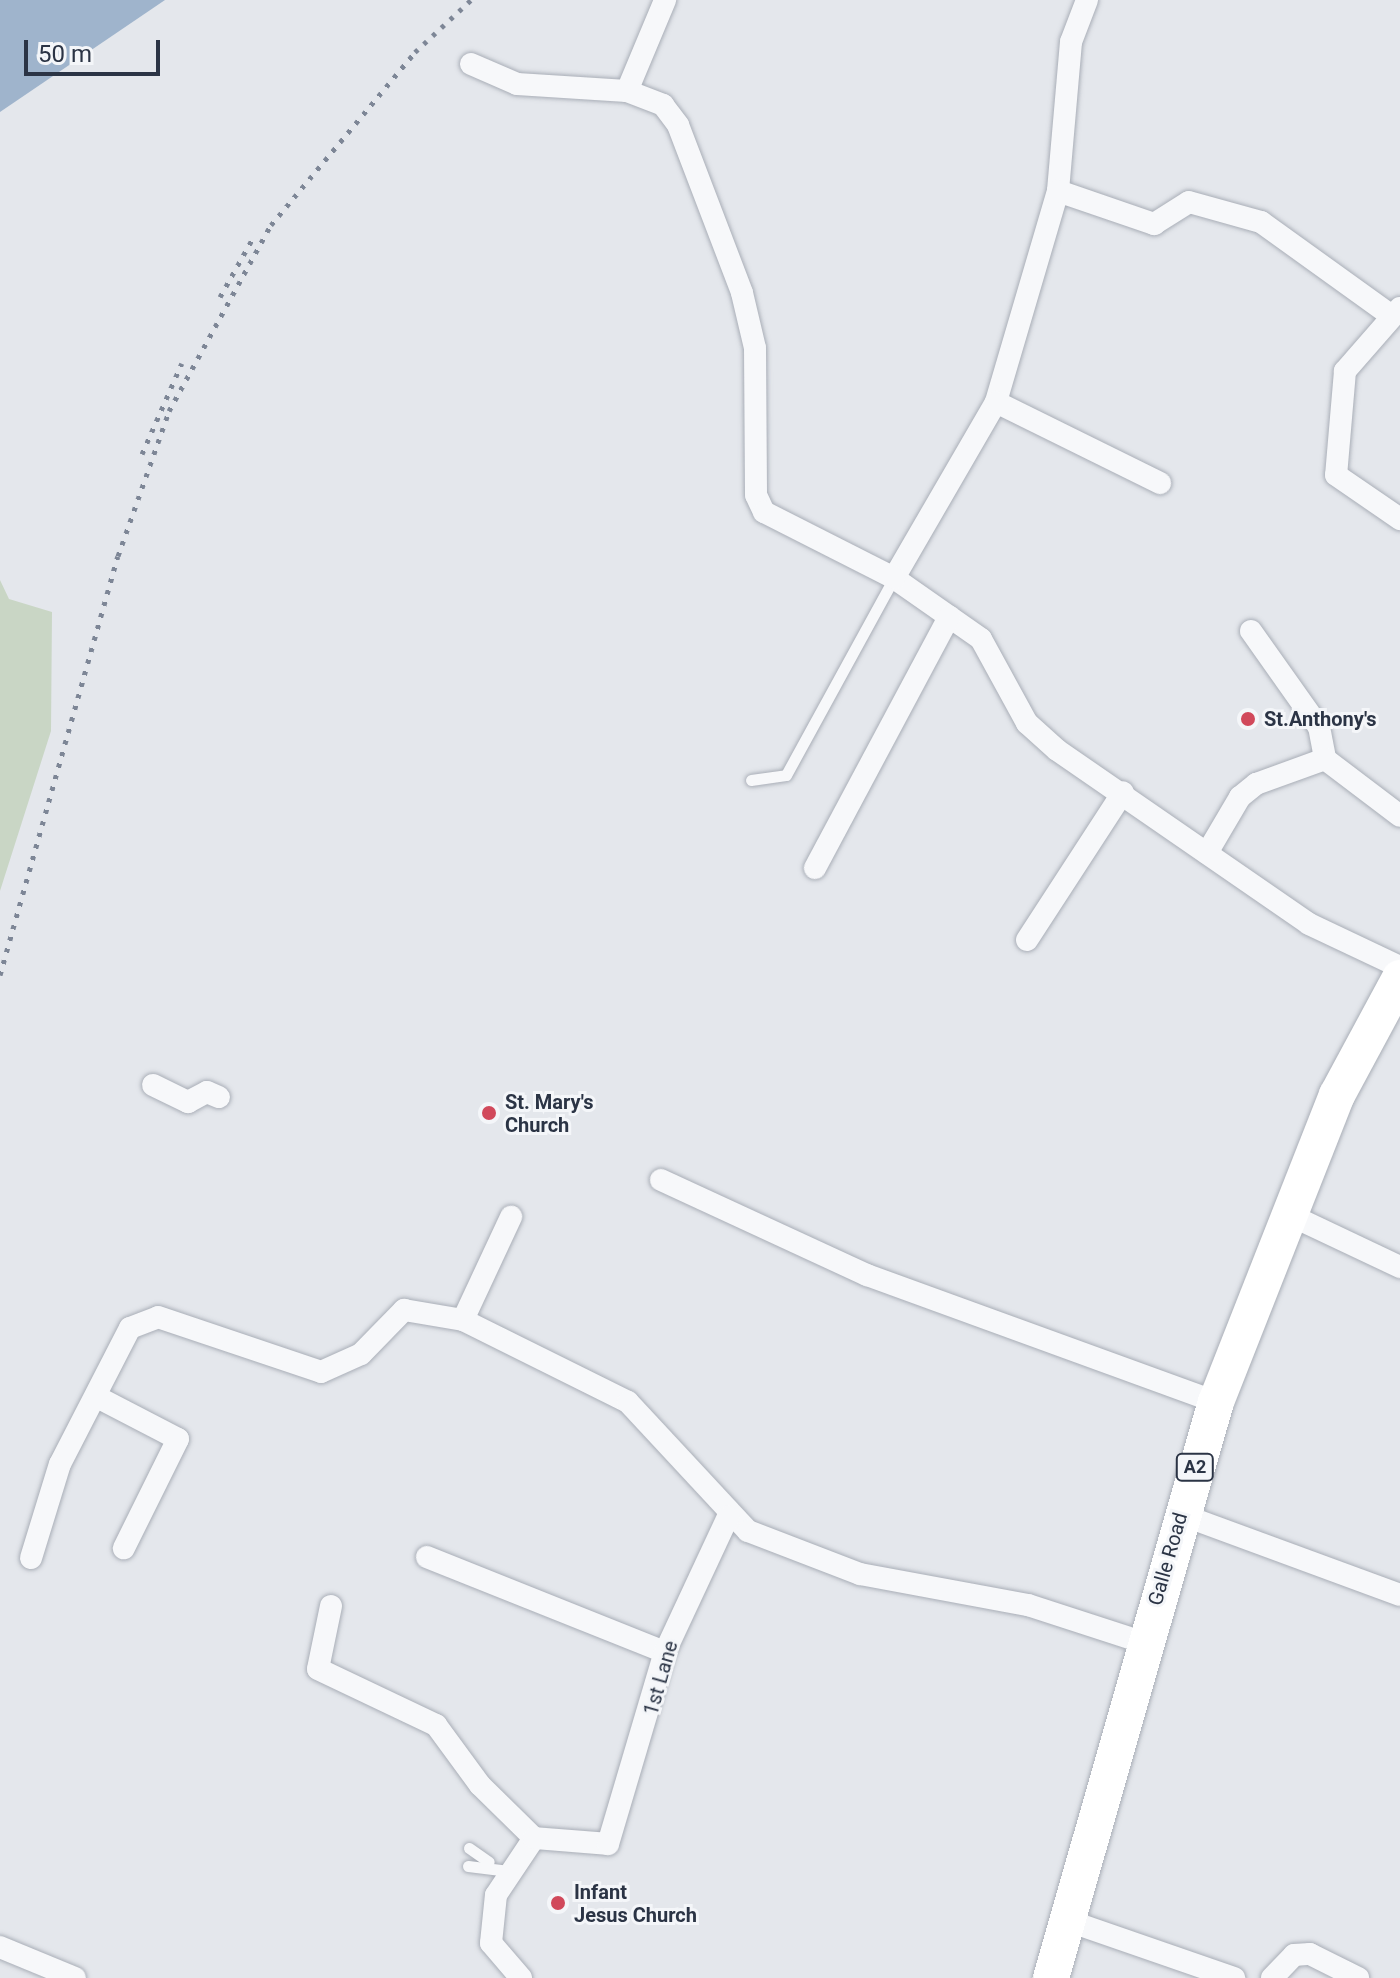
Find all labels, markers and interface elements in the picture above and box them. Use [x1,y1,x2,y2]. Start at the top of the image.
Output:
scale bar [28,24,164,74]
text: 50 m [38,40,92,68]
place label: St.Anthony's [1264,707,1377,731]
marker: St.Anthony's [1239,710,1257,728]
place label: St. Mary's Church [505,1090,593,1137]
marker: St. Mary's Church [480,1104,498,1122]
road number: A2 [1175,1453,1215,1481]
street label: Galle Road [1143,1510,1193,1608]
street label: 1st Lane [639,1638,683,1718]
place label: Infant Jesus Church [574,1880,697,1927]
marker: Infant Jesus Church [549,1894,567,1912]

